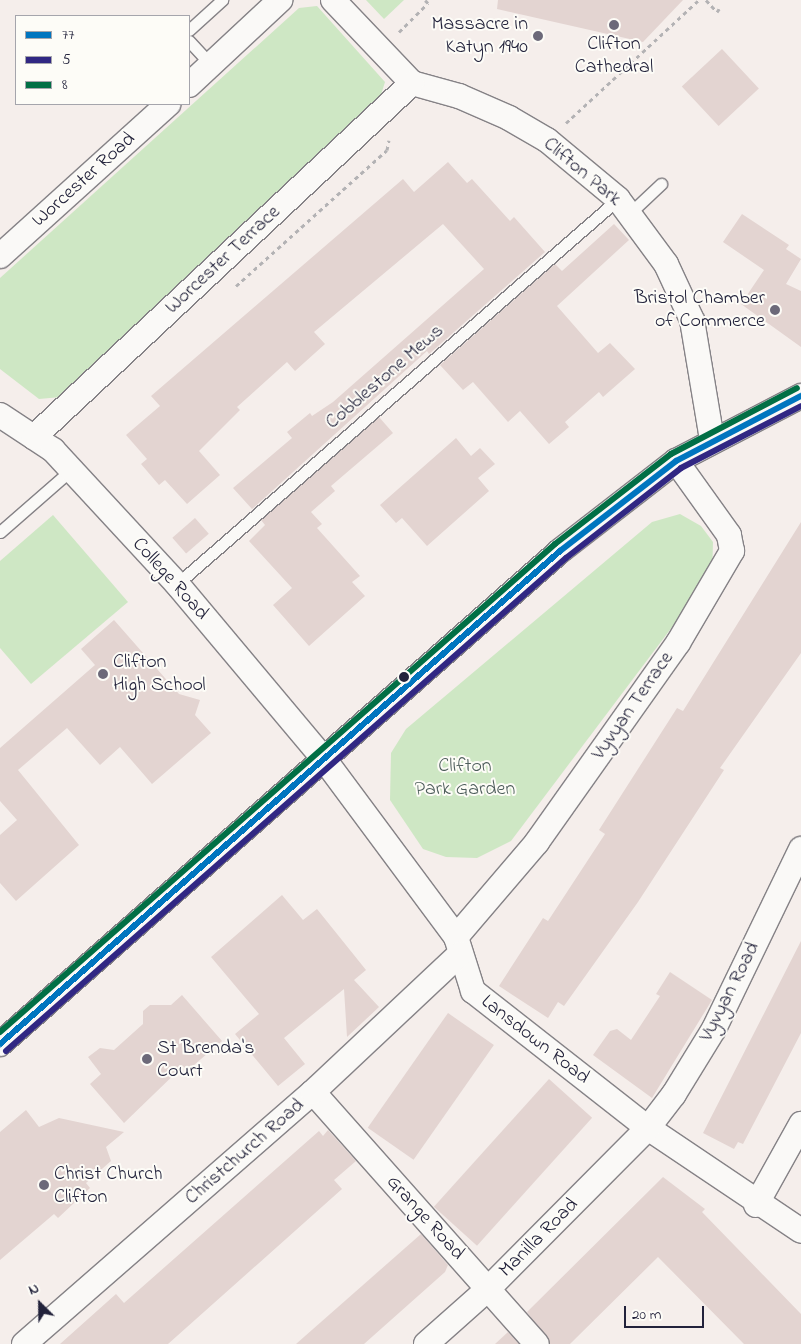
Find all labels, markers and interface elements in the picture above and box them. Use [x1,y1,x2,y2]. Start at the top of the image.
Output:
place label: Massacre in Katyn 1940 [431,12,528,59]
legend [15,15,190,105]
marker: Clifton Cathedral [608,19,620,31]
text: 77 [62,24,74,46]
marker: Massacre in Katyn 1940 [532,30,544,42]
place label: Clifton Cathedral [575,33,653,80]
text: 5 [62,49,71,71]
text: 8 [62,74,68,96]
street label: Worcester Road [27,127,141,233]
street label: Clifton Park [538,132,626,212]
street label: Worcester Terrace [161,201,285,319]
place label: Bristol Chamber of Commerce [634,286,765,333]
marker: Bristol Chamber of Commerce [769,304,781,316]
street label: Cobblestone Mews [321,319,449,435]
street label: College Road [127,533,213,625]
street label: Vyvyan Terrace [587,647,679,765]
place label: Clifton High School [113,650,206,697]
marker: Clifton High School [97,668,109,680]
unlabelled marker [399,672,409,682]
park label: Clifton Park Garden [415,755,515,802]
street label: Vyvyan Road [695,938,765,1046]
street label: Lansdown Road [476,990,594,1090]
place label: St Brenda's Court [157,1036,254,1083]
marker: St Brenda's Court [141,1053,153,1065]
street label: Christchurch Road [181,1094,309,1210]
place label: Christ Church Clifton [54,1162,163,1209]
street label: Grange Road [381,1171,469,1265]
marker: Christ Church Clifton [38,1179,50,1191]
street label: Manilla Road [494,1193,584,1283]
text: N [25,1278,42,1301]
north arrow [15,1279,65,1329]
scale bar [626,1296,706,1328]
text: 20 m [632,1304,661,1326]

